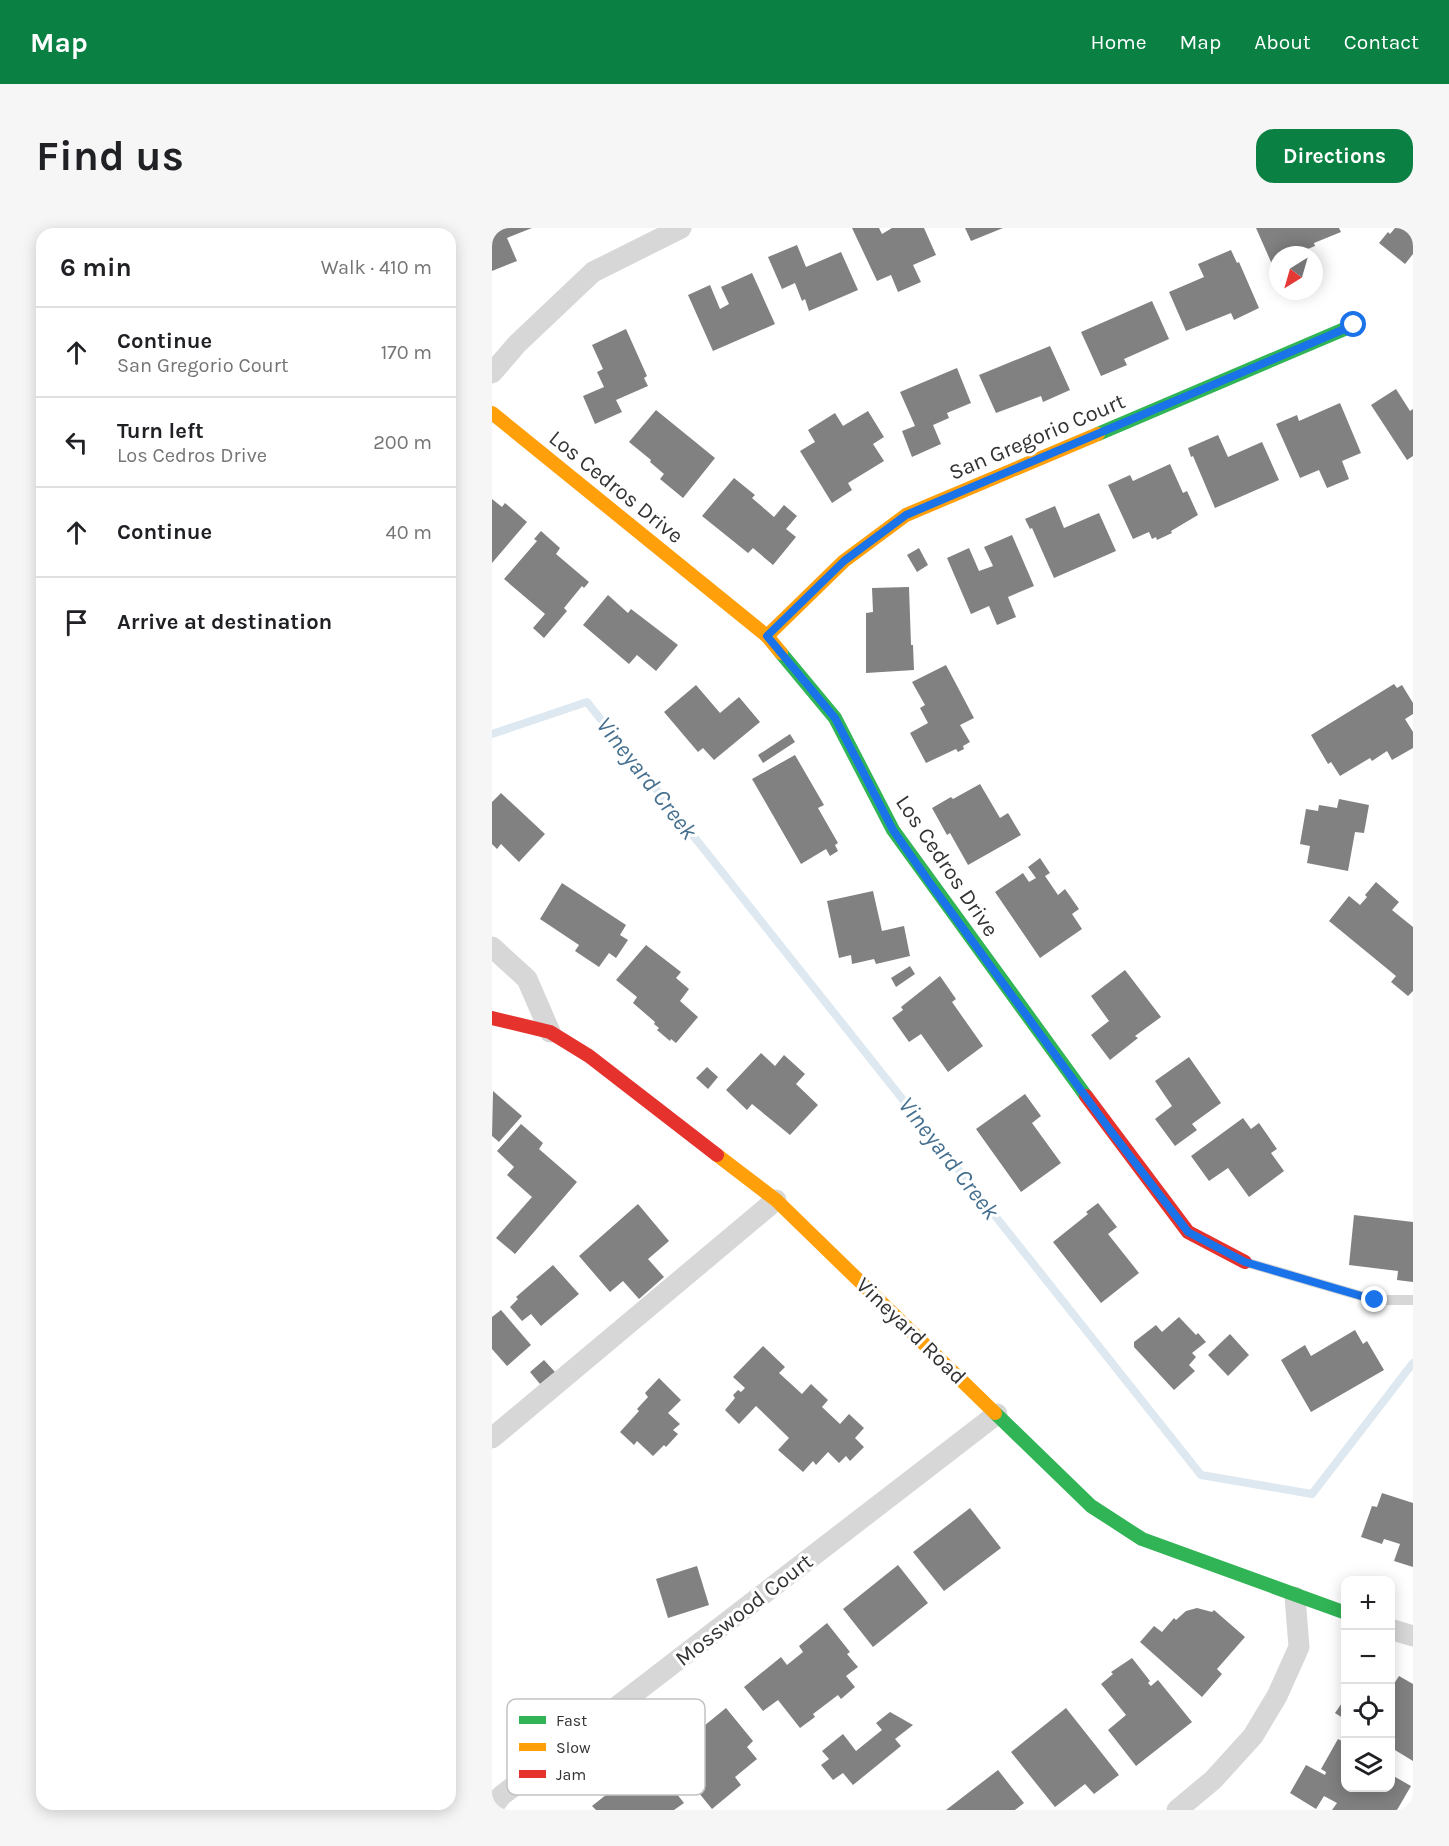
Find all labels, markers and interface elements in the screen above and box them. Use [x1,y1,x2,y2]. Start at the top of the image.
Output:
text: Map [30,26,88,59]
text: Home [1091,30,1147,54]
text: Map [1180,30,1221,54]
text: About [1254,30,1311,54]
text: Contact [1344,30,1419,54]
button: Directions [1256,129,1413,183]
text: Find us [36,131,184,181]
north arrow [1269,246,1323,300]
text: 6 min [60,252,132,283]
text: Walk · 410 m [321,256,432,279]
route start [1340,311,1366,337]
text: Continue [117,328,212,354]
icon: ahead [60,336,93,369]
text: 170 m [381,341,432,364]
text: San Gregorio Court [117,354,288,377]
street label: San Gregorio Court [945,388,1129,486]
text: Turn left [117,418,204,444]
street label: Los Cedros Drive [544,425,688,549]
icon: left [60,426,93,459]
text: 200 m [373,431,432,454]
text: Los Cedros Drive [117,444,267,467]
icon: ahead [60,516,93,549]
text: Continue [117,519,212,545]
text: 40 m [386,521,432,544]
icon: arrive [60,606,93,639]
text: Arrive at destination [117,609,332,635]
water label: Vineyard Creek [591,711,704,845]
street label: Los Cedros Drive [890,790,1004,942]
water label: Vineyard Creek [893,1091,1006,1225]
street label: Vineyard Road [851,1272,971,1390]
route end [1361,1286,1387,1312]
street label: Mosswood Court [670,1548,818,1672]
map controls [1341,1576,1395,1792]
button: + [1341,1576,1395,1630]
button: − [1341,1630,1395,1684]
button: locate [1341,1684,1395,1738]
legend [507,1699,705,1795]
text: Fast [556,1711,587,1730]
text: Slow [556,1738,591,1757]
button: layers [1341,1738,1395,1792]
text: Jam [556,1765,586,1784]

